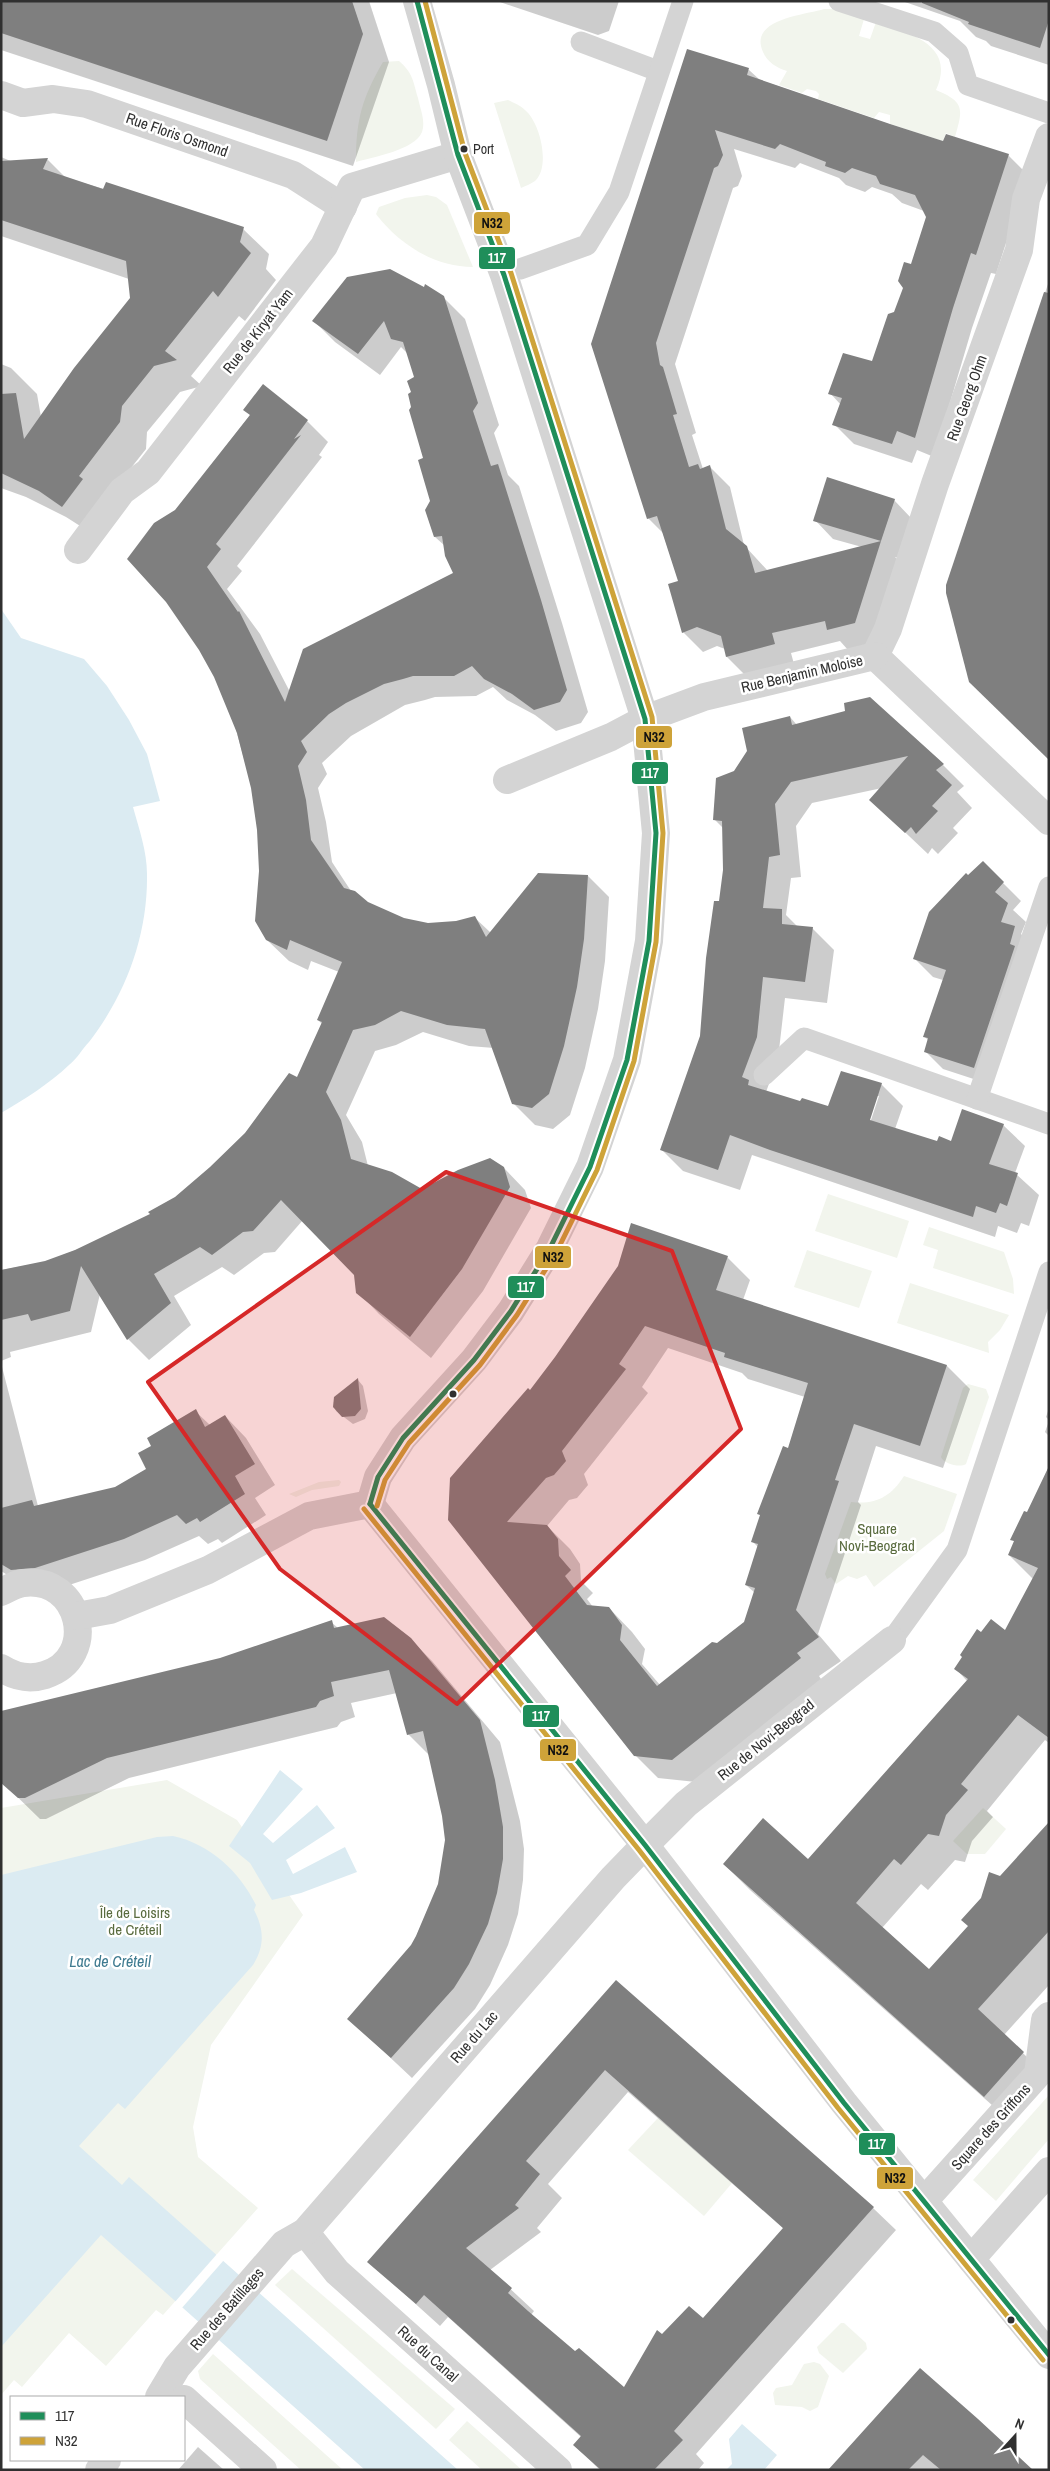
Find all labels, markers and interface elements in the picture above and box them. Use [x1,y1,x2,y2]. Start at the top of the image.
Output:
street label: Rue Floris Osmond [123,107,231,162]
place label: Port [473,140,494,158]
marker: Port [459,144,469,154]
line badge: N32 [473,211,511,235]
text: N32 [481,214,503,232]
line badge: 117 [478,246,516,270]
text: 117 [488,249,507,267]
street label: Rue de Kiryat Yam [218,284,298,378]
street label: Rue Georg Ohm [941,352,992,444]
street label: Rue Benjamin Moloise [739,649,865,698]
line badge: N32 [635,725,673,749]
text: N32 [643,728,665,746]
line badge: 117 [631,761,669,785]
text: 117 [641,764,660,782]
line badge: N32 [534,1245,572,1269]
text: N32 [542,1248,564,1266]
line badge: 117 [507,1275,545,1299]
text: 117 [517,1278,536,1296]
unlabelled marker [448,1389,458,1399]
park label: Square Novi-Beograd [839,1518,915,1556]
street label: Rue de Novi-Beograd [713,1694,819,1785]
line badge: 117 [522,1704,560,1728]
text: 117 [532,1707,551,1725]
line badge: N32 [539,1738,577,1762]
text: N32 [547,1741,569,1759]
park label: Île de Loisirs de Créteil [99,1902,170,1940]
water label: Lac de Créteil [69,1950,152,1972]
street label: Rue du Lac [445,2006,502,2067]
street label: Square des Griffons [946,2079,1035,2175]
line badge: 117 [858,2132,896,2156]
text: 117 [868,2135,887,2153]
line badge: N32 [876,2166,914,2190]
text: N32 [884,2169,906,2187]
street label: Rue des Batillages [185,2263,268,2355]
unlabelled marker [1006,2315,1016,2325]
street label: Rue du Canal [393,2321,463,2387]
legend [10,2396,185,2461]
text: 117 [55,2405,75,2426]
north arrow [990,2411,1040,2461]
text: N [1013,2414,1027,2434]
text: N32 [55,2430,78,2451]

